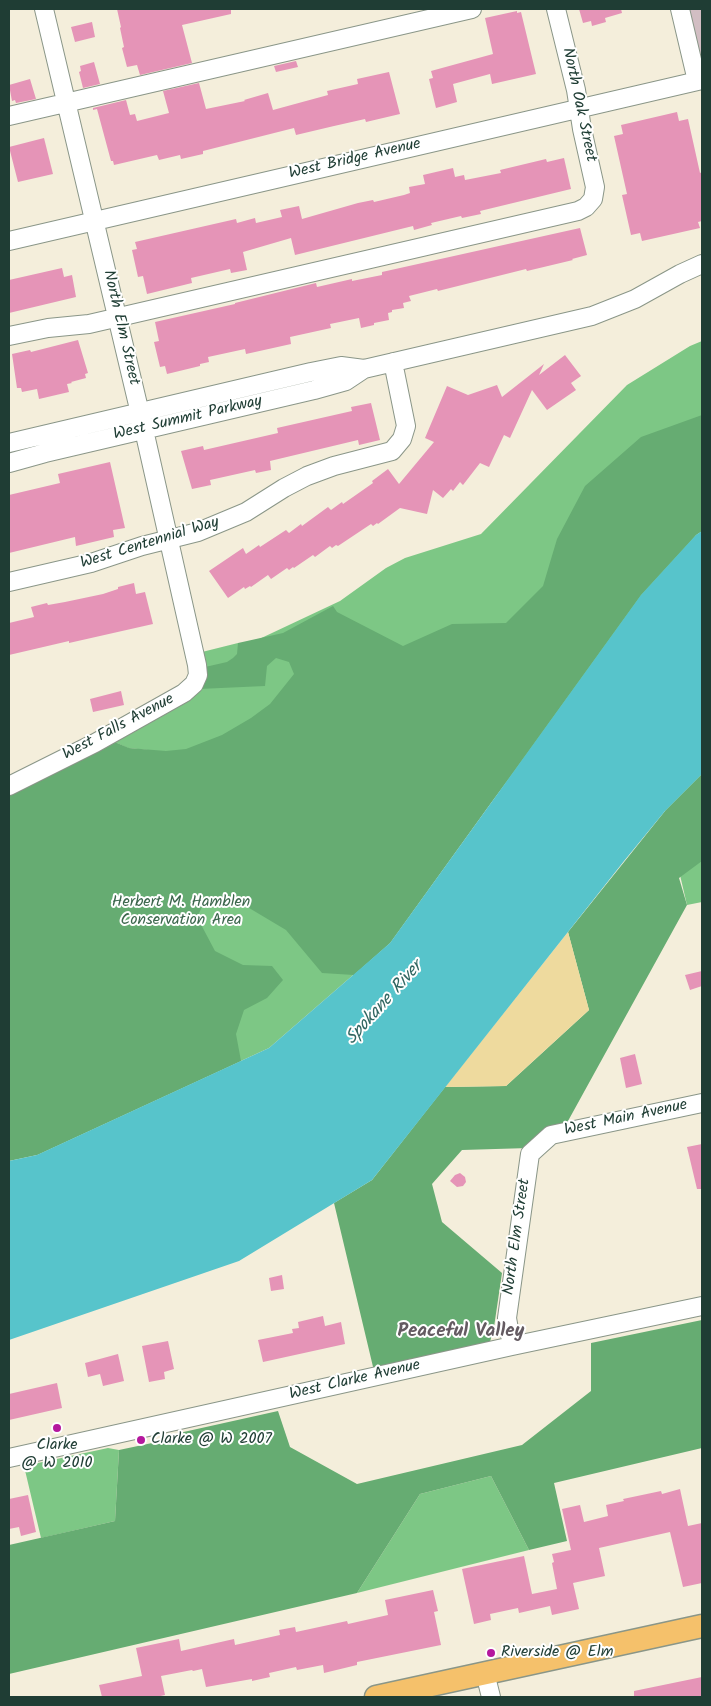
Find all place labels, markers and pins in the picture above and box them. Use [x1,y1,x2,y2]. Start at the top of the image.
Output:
marker: Clarke @ W 2010 [51,1422,63,1434]
place label: Clarke @ W 2007 [151,1430,272,1450]
marker: Clarke @ W 2007 [135,1434,147,1446]
place label: Clarke @ W 2010 [21,1436,93,1474]
place label: Riverside @ Elm [501,1643,613,1663]
marker: Riverside @ Elm [485,1647,497,1659]

